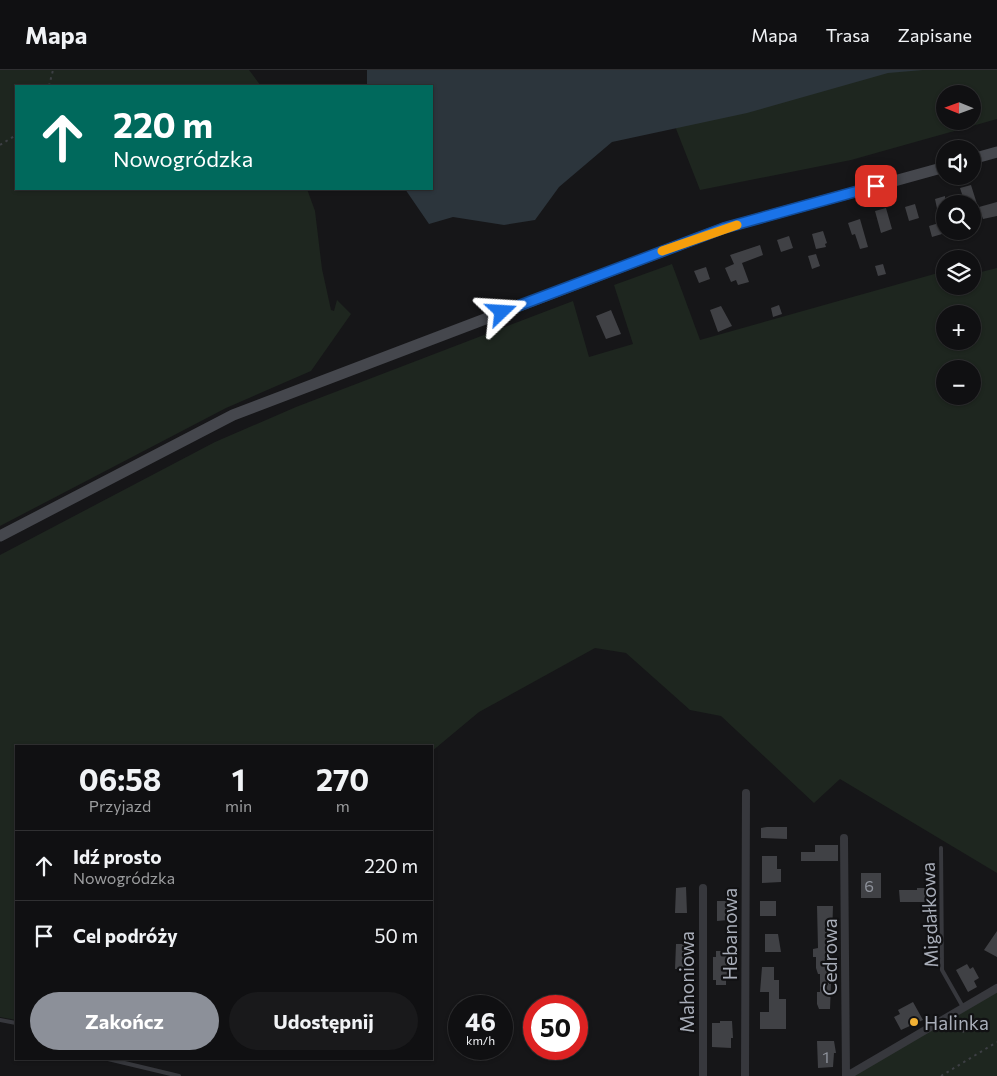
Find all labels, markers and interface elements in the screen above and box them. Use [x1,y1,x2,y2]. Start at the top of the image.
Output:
text: Mapa [25,20,87,49]
text: Mapa [751,24,798,46]
text: Trasa [826,24,870,46]
text: Zapisane [898,24,972,46]
north arrow [936,85,981,130]
map controls [936,85,981,405]
text: 220 m [113,102,213,145]
icon: ahead [30,105,95,170]
button: sound [936,140,981,185]
text: Nowogródzka [113,145,253,172]
pin [855,165,897,207]
icon: arrive [862,172,890,200]
button: search [936,195,981,240]
button: layers [936,250,981,295]
position arrow [475,285,527,337]
button: + [936,305,981,350]
button: − [936,360,981,405]
text: 06:58 [79,760,161,797]
text: 1 [232,760,245,797]
text: 270 [316,760,369,797]
text: Przyjazd [89,796,151,815]
text: min [225,796,252,815]
text: m [336,796,350,815]
text: Idź prosto [73,845,162,868]
icon: ahead [30,852,58,880]
text: 220 m [364,854,418,877]
street label: Migdałkowa [916,862,942,968]
text: Nowogródzka [73,868,175,887]
house number: 6 [864,876,874,895]
street label: Hebanowa [718,888,741,980]
street label: Cedrowa [818,918,841,996]
icon: arrive [30,922,58,950]
text: Cel podróży [73,924,178,947]
text: 50 m [374,924,418,947]
street label: Mahoniowa [675,931,698,1033]
button: Zakończ [30,992,219,1050]
button: Udostępnij [229,992,418,1050]
speed limit sign: 50 [523,995,588,1060]
text: 46 [465,1006,496,1036]
place label: Halinka [924,1011,989,1034]
marker: Halinka [908,1016,920,1028]
text: km/h [466,1033,495,1047]
house number: 1 [823,1047,829,1066]

